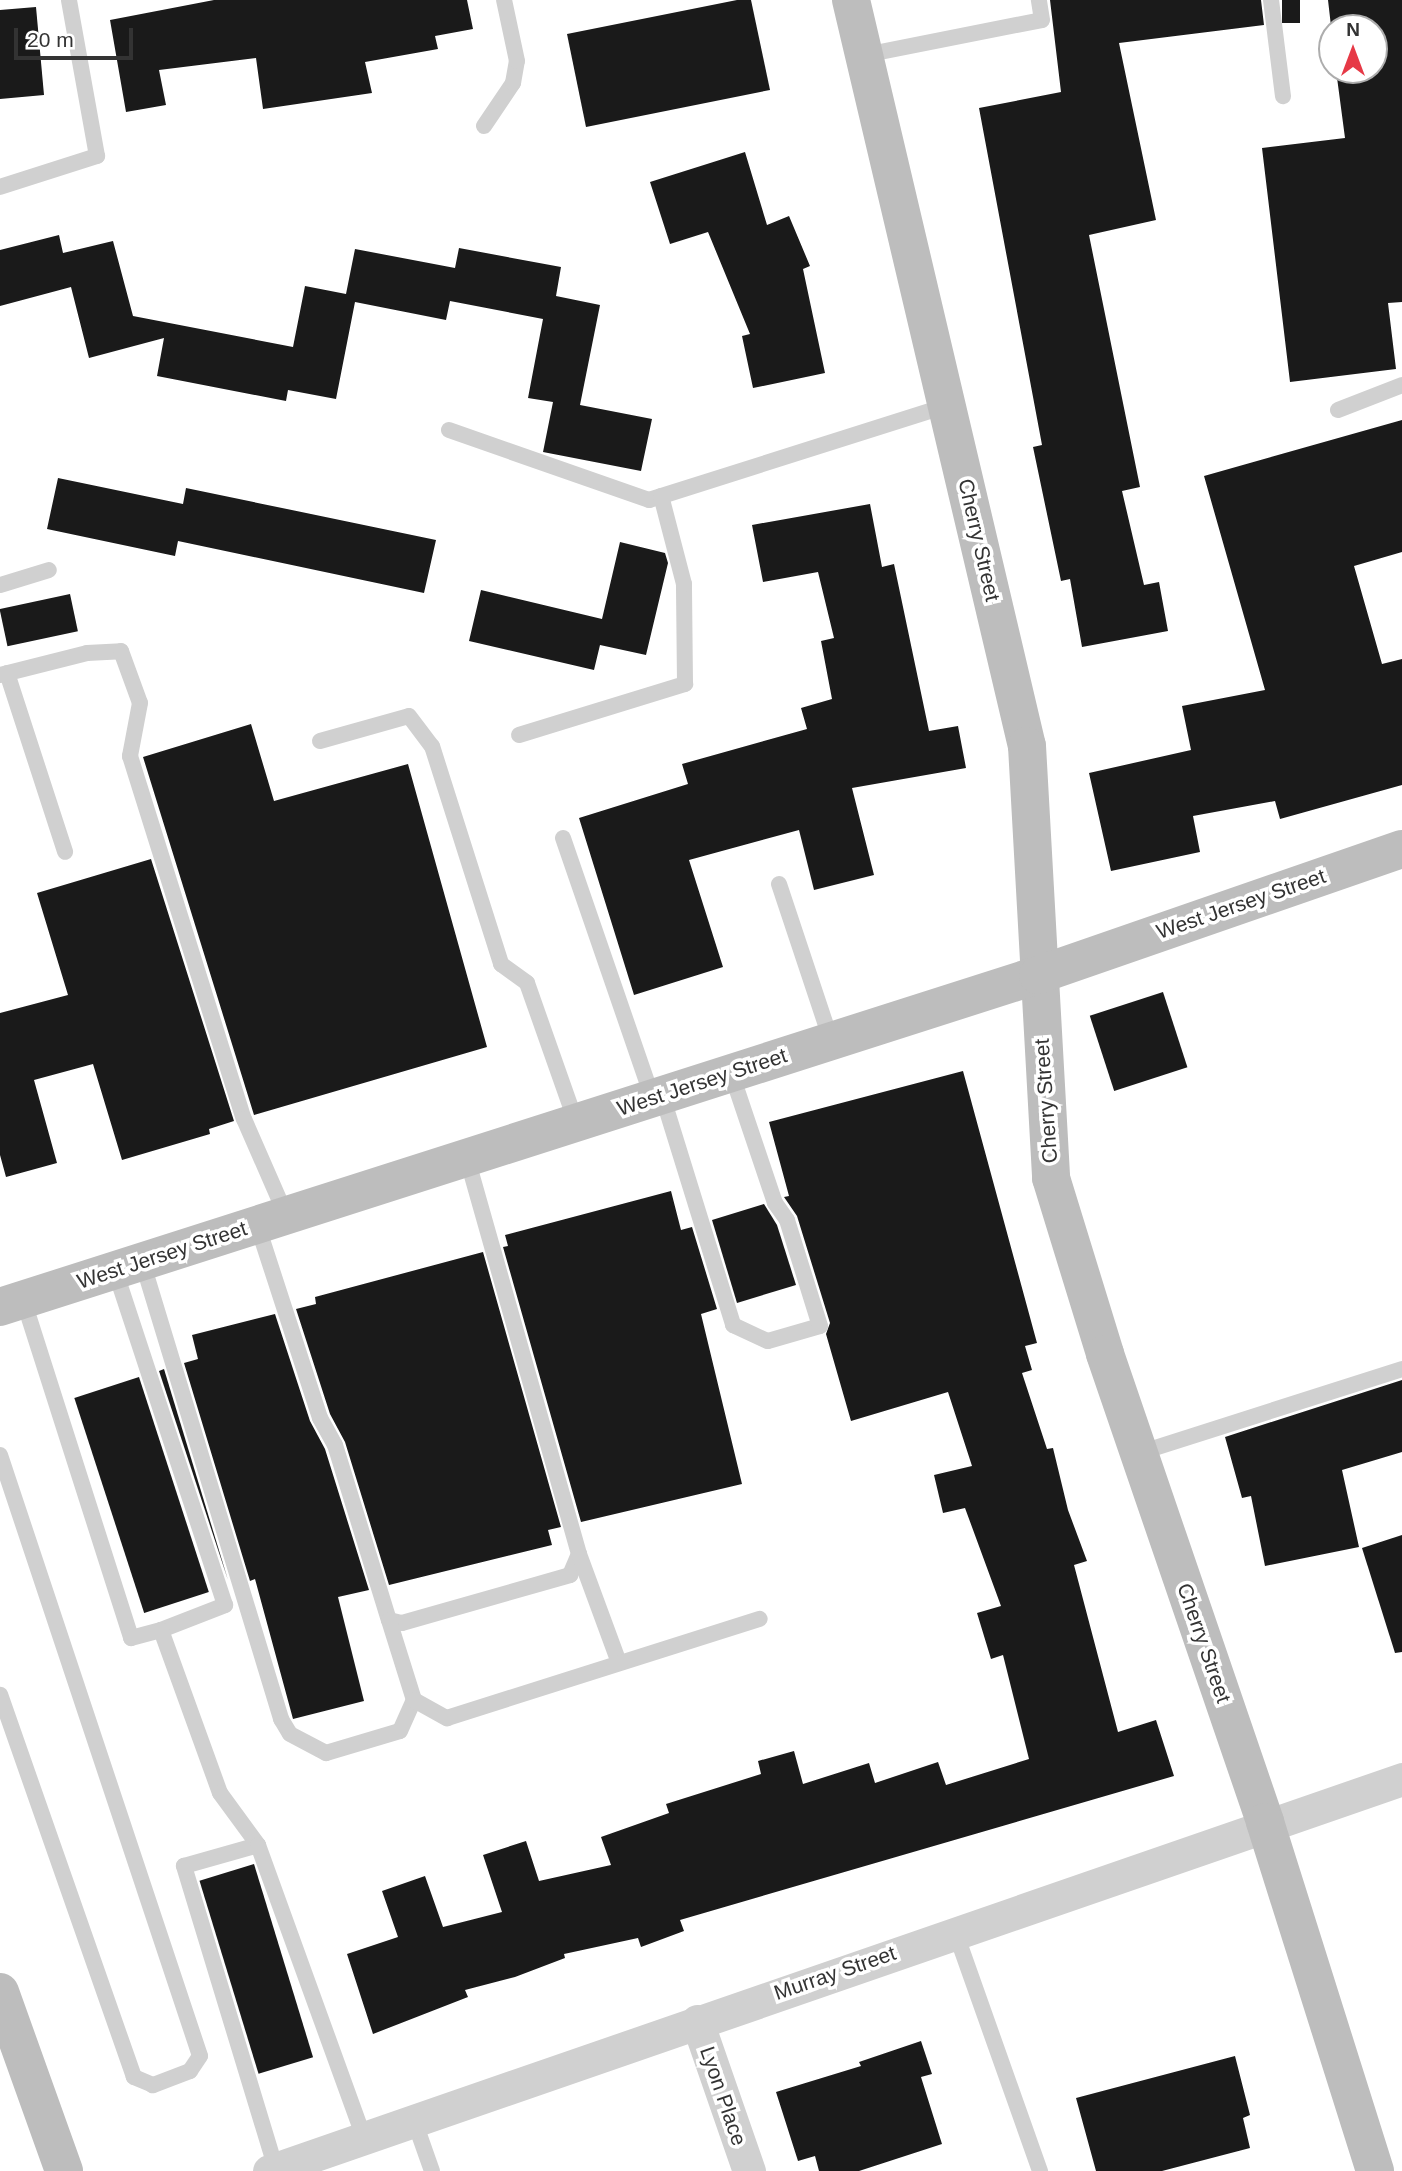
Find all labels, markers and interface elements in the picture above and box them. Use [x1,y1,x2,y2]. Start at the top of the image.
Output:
scale bar [18,14,136,58]
north arrow [1318,14,1388,84]
text: N [1346,19,1360,40]
text: 20 m [27,28,74,51]
street label: Cherry Street [953,476,1005,604]
street label: West Jersey Street [1153,863,1329,945]
street label: Cherry Street [1029,1038,1063,1164]
street label: West Jersey Street [614,1043,790,1121]
street label: West Jersey Street [74,1216,250,1294]
street label: Cherry Street [1172,1580,1236,1706]
street label: Murray Street [771,1940,899,2006]
street label: Lyon Place [694,2043,752,2149]

